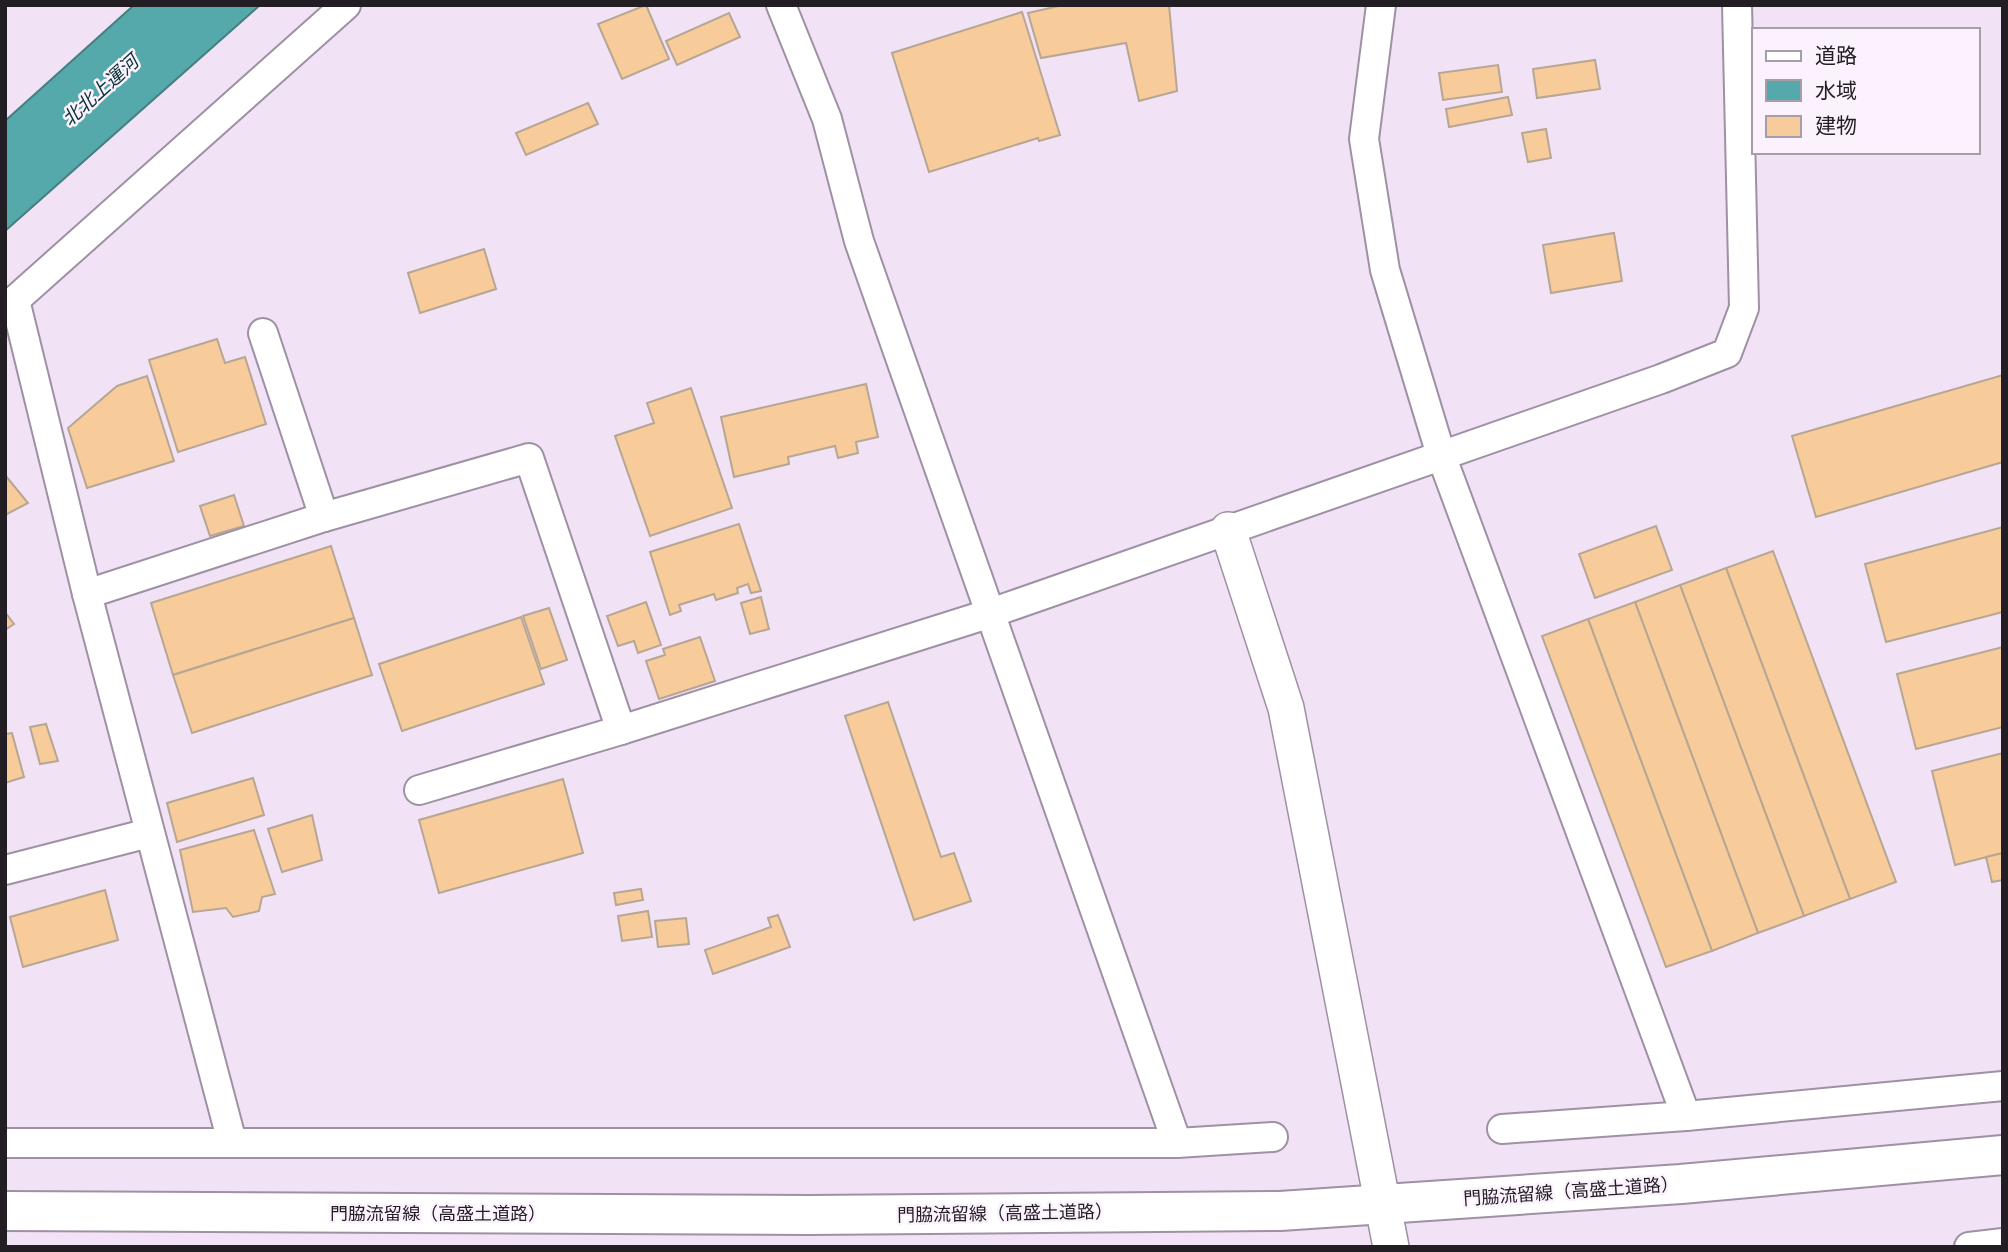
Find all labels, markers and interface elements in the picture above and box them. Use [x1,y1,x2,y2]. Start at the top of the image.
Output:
legend [1752,28,1980,154]
text: 道路 [1815,41,1857,69]
water label: 北北上運河 [57,47,146,131]
text: 水域 [1815,76,1857,104]
text: 建物 [1815,111,1857,139]
street label: 門脇流留線（高盛土道路） [1462,1172,1680,1210]
street label: 門脇流留線（高盛土道路） [897,1200,1113,1226]
street label: 門脇流留線（高盛土道路） [330,1202,546,1225]

